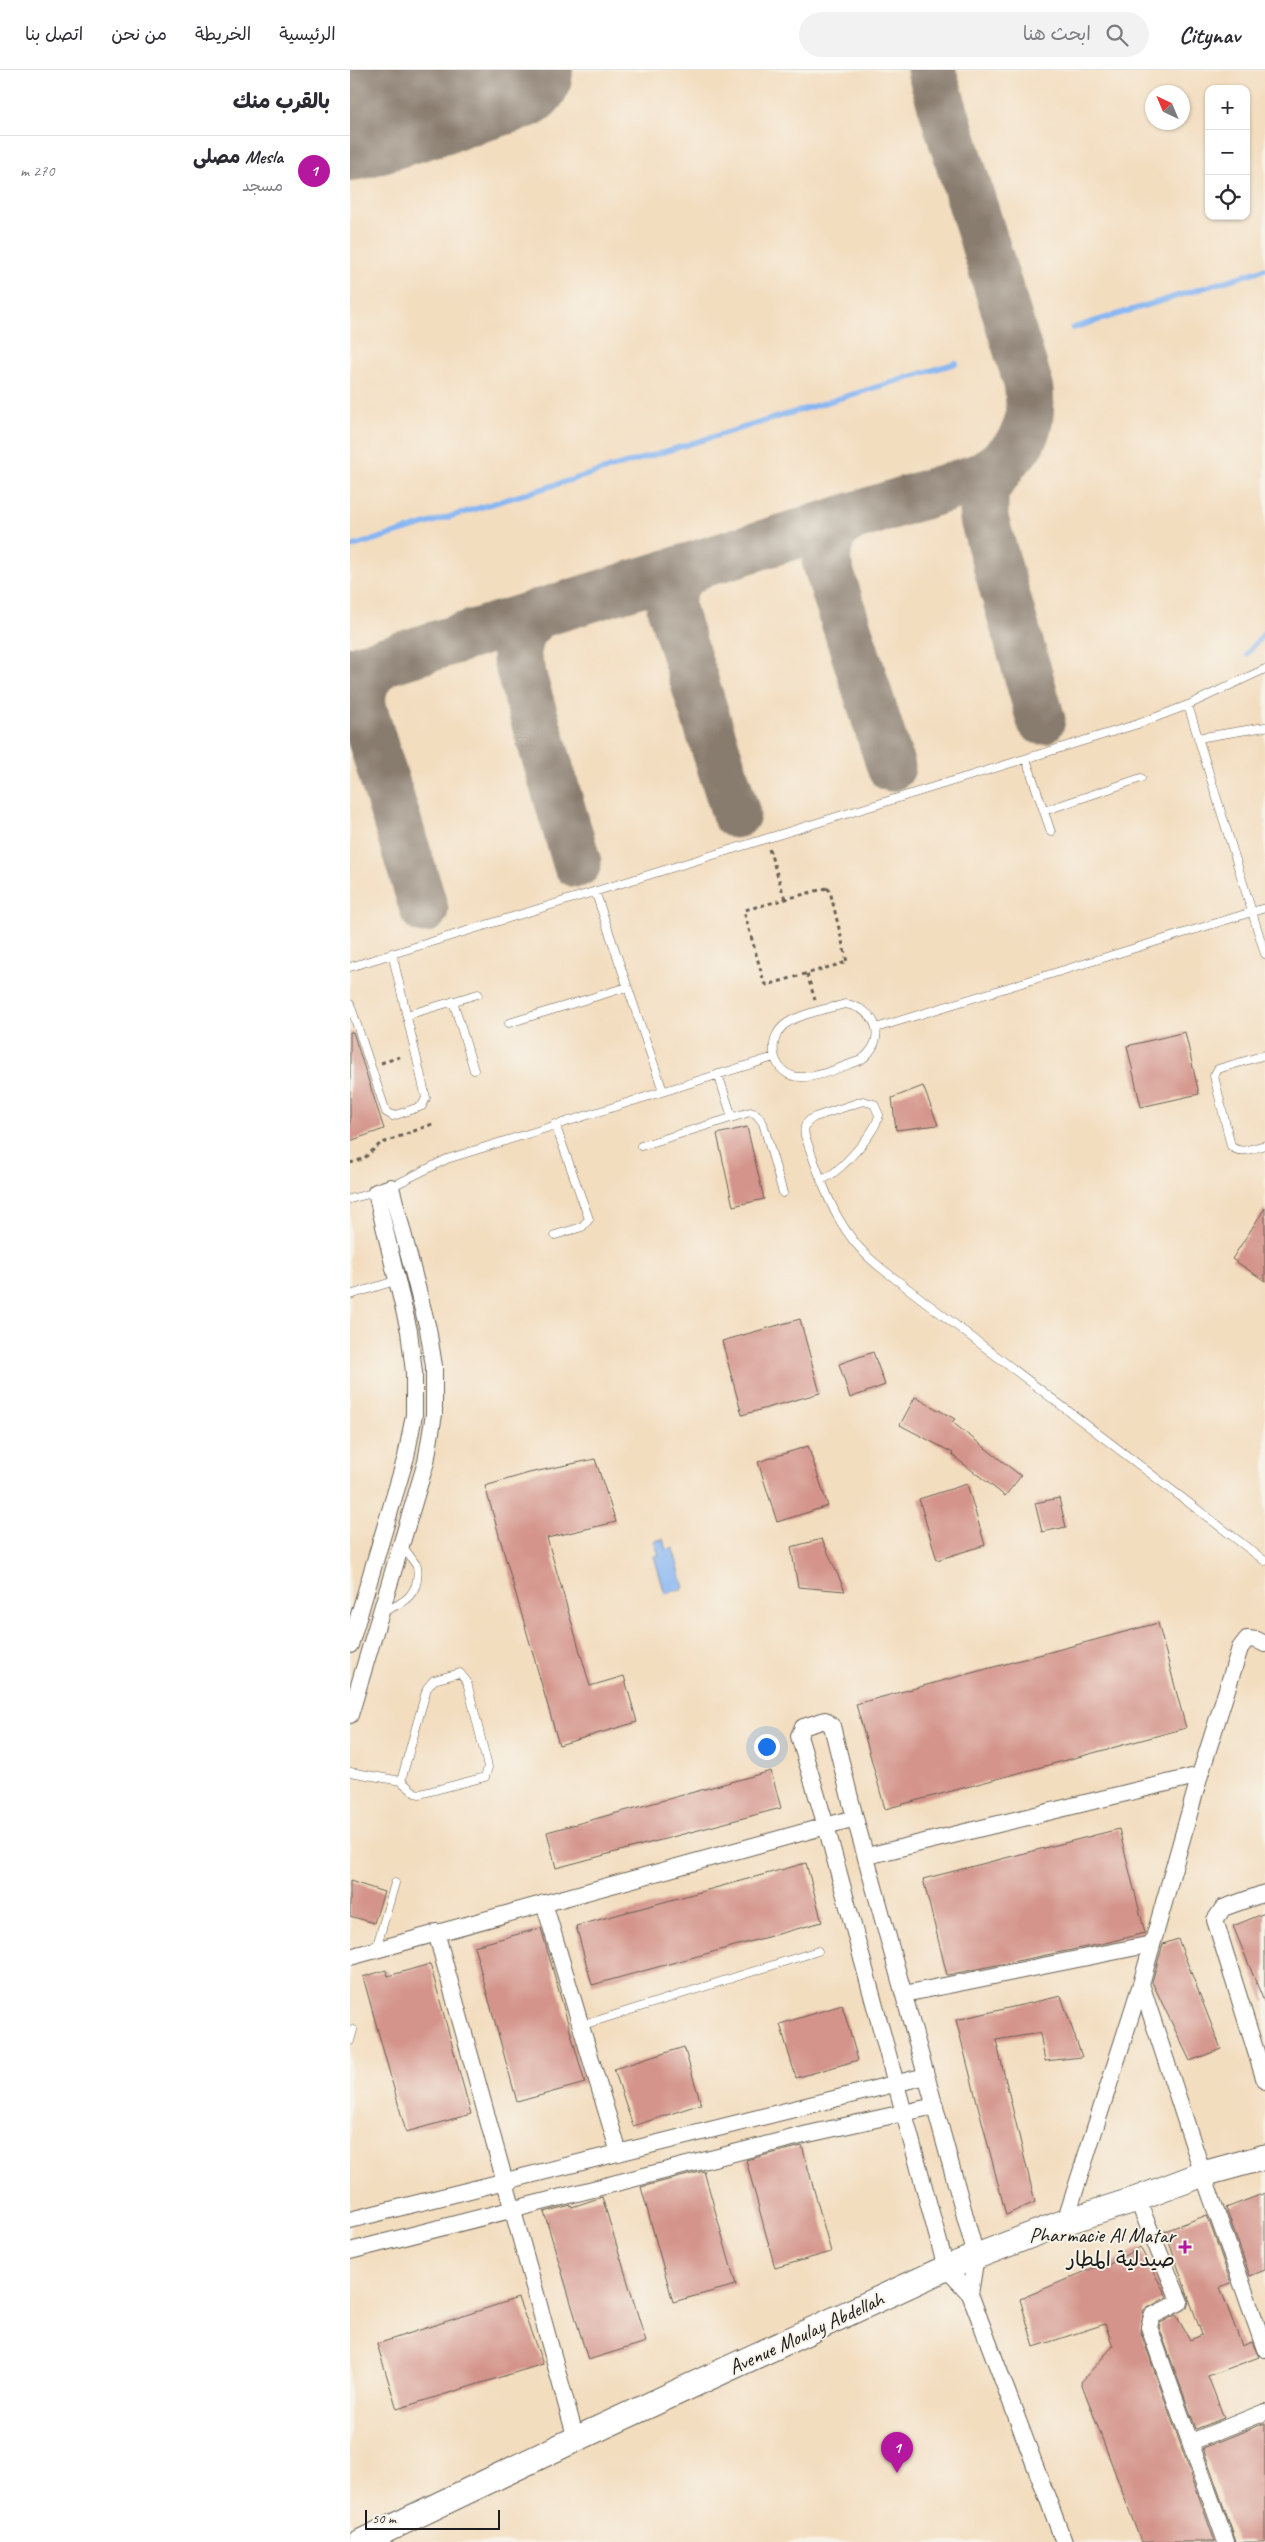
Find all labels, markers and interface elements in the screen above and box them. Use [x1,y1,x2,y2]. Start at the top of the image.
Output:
search box [799,12,1149,57]
text: Citynav [1179,20,1240,50]
icon: search [1103,21,1131,49]
text: ابحث هنا [1023,22,1091,46]
text: اتصل بنا [25,23,83,45]
text: من نحن [111,23,167,45]
text: الخريطة [195,23,251,45]
text: الرئيسية [279,23,336,45]
north arrow [1145,85,1190,130]
map controls [1205,85,1250,220]
button: + [1205,85,1250,130]
text: بالقرب منك [233,88,330,114]
button: − [1205,130,1250,175]
text: Mesla مصلى [193,145,283,169]
text: 270 m [20,161,54,181]
text: 1 [310,161,318,181]
button: locate [1205,175,1250,220]
text: مسجد [242,176,283,196]
your location [754,1734,780,1760]
place label: Pharmacie Al Matar صيدلية المطار [1029,2222,1177,2272]
marker: Pharmacie Al Matar صيدلية المطار [1179,2241,1191,2253]
street label: Avenue Moulay Abdellah [724,2285,889,2380]
pin: 1 [881,2432,913,2473]
scale bar [365,2507,500,2530]
text: 50 m [372,2510,396,2527]

